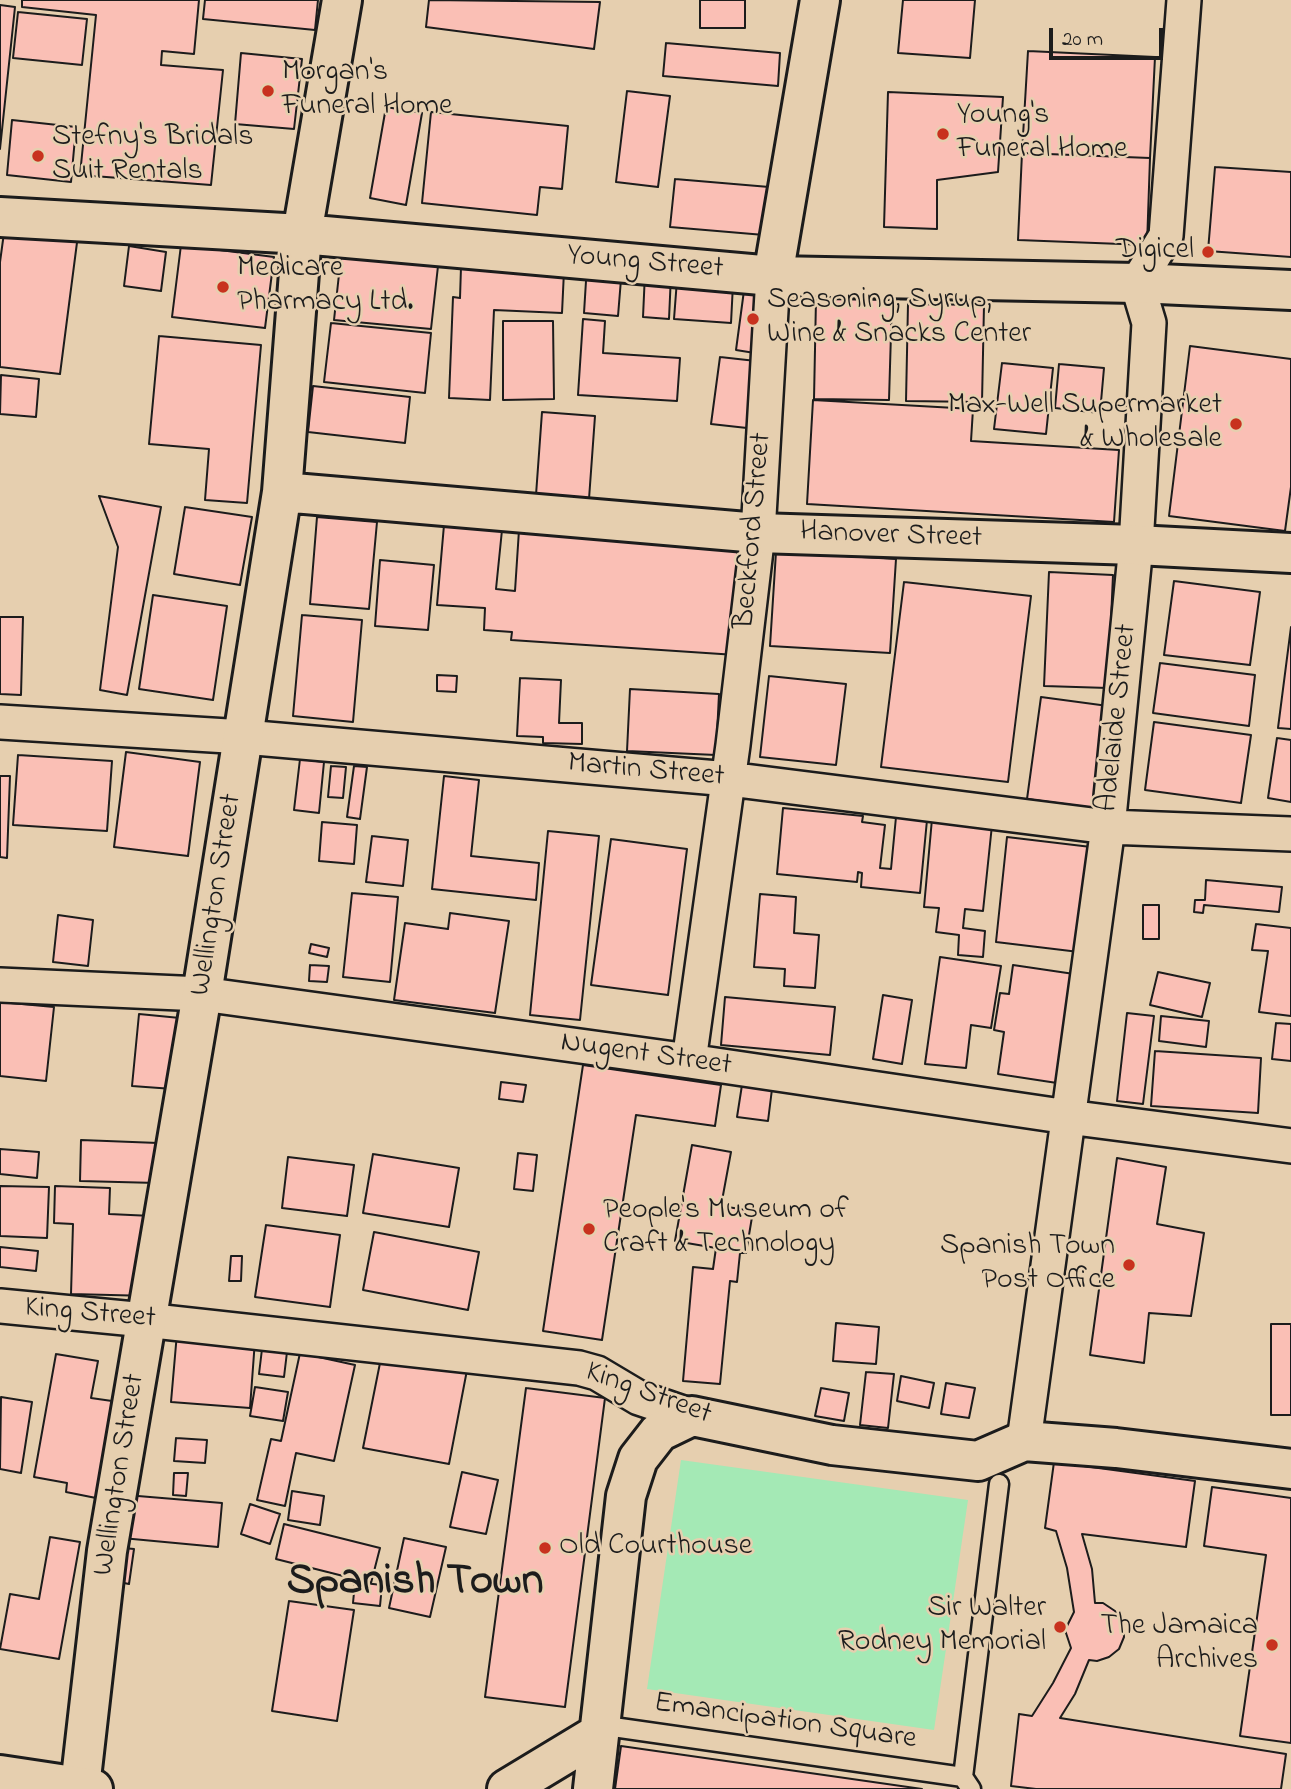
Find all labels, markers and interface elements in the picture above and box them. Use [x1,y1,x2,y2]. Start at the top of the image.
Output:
scale bar [1053,14,1167,58]
text: 20 m [1062,25,1103,55]
place label: Morgan's Funeral Home [282,56,452,126]
marker: Morgan's Funeral Home [260,83,276,99]
place label: Young's Funeral Home [957,99,1127,170]
place label: Stefny's Bridals Suit Rentals [52,121,253,192]
marker: Young's Funeral Home [935,126,951,142]
marker: Stefny's Bridals Suit Rentals [30,148,46,164]
place label: Digicel [1116,234,1194,270]
street label: Young Street [565,239,725,289]
marker: Digicel [1200,244,1216,260]
place label: Medicare Pharmacy Ltd. [237,252,413,322]
marker: Medicare Pharmacy Ltd. [215,279,231,295]
place label: Seasoning, Syrup, Wine & Snacks Center [767,284,1031,354]
marker: Seasoning, Syrup, Wine & Snacks Center [745,311,761,327]
place label: Max-Well Supermarket & Wholesale [948,389,1222,460]
marker: Max-Well Supermarket & Wholesale [1228,416,1244,432]
street label: Beckford Street [728,431,782,631]
street label: Hanover Street [799,516,983,558]
street label: Adelaide Street [1091,622,1147,814]
street label: Martin Street [566,747,726,797]
street label: Wellington Street [184,791,252,999]
street label: Nugent Street [558,1026,734,1086]
place label: People's Museum of Craft & Technology [603,1194,849,1264]
marker: People's Museum of Craft & Technology [581,1221,597,1237]
place label: Spanish Town Post Office [940,1230,1115,1300]
marker: Spanish Town Post Office [1121,1257,1137,1273]
street label: King Street [23,1291,157,1339]
street label: King Street [580,1356,716,1434]
street label: Wellington Street [87,1371,155,1579]
place label: Old Courthouse [559,1530,752,1566]
marker: Old Courthouse [537,1540,553,1556]
district label: Spanish Town [287,1559,543,1611]
place label: Sir Walter Rodney Memorial [838,1592,1046,1662]
place label: The Jamaica Archives [1100,1610,1258,1680]
marker: Sir Walter Rodney Memorial [1052,1619,1068,1635]
marker: The Jamaica Archives [1264,1637,1280,1653]
street label: Emancipation Square [651,1687,919,1759]

